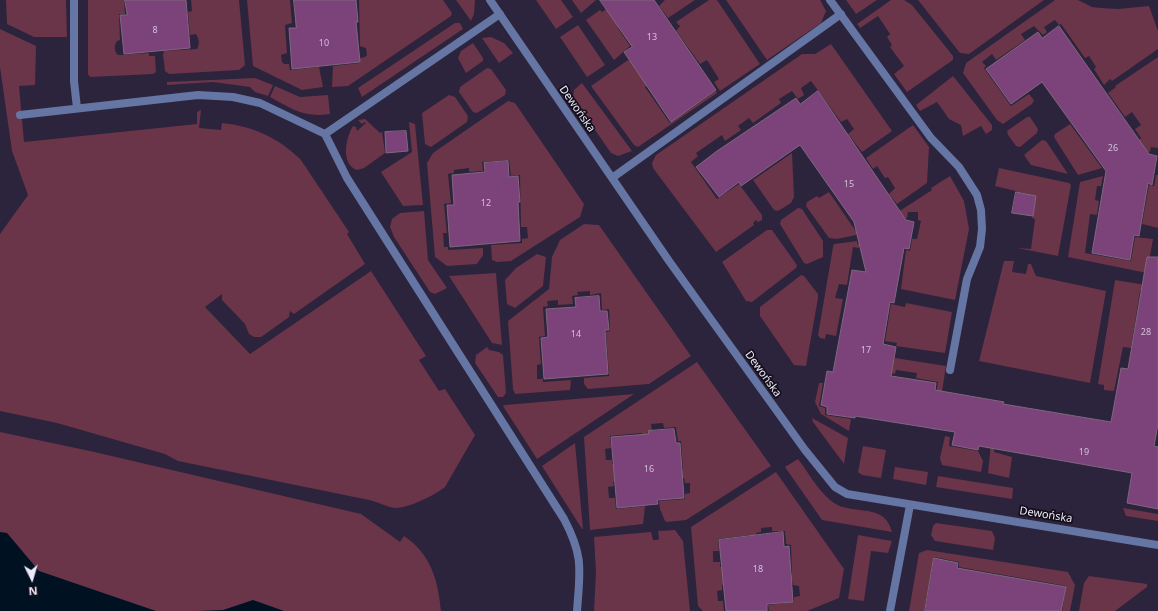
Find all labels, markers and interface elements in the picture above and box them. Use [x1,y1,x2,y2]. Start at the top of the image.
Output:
house number: 8 [152,25,158,35]
house number: 13 [647,32,657,42]
house number: 10 [319,38,329,48]
street label: Dewońska [556,83,598,135]
house number: 26 [1108,143,1118,153]
house number: 15 [844,179,854,189]
house number: 12 [481,198,491,208]
house number: 28 [1141,327,1151,337]
house number: 14 [571,329,581,339]
house number: 17 [861,345,871,355]
street label: Dewońska [742,349,784,399]
house number: 19 [1079,447,1089,457]
house number: 16 [644,464,654,474]
street label: Dewońska [1019,504,1073,526]
north arrow [12,559,52,599]
house number: 18 [753,564,763,574]
text: N [28,584,38,599]

